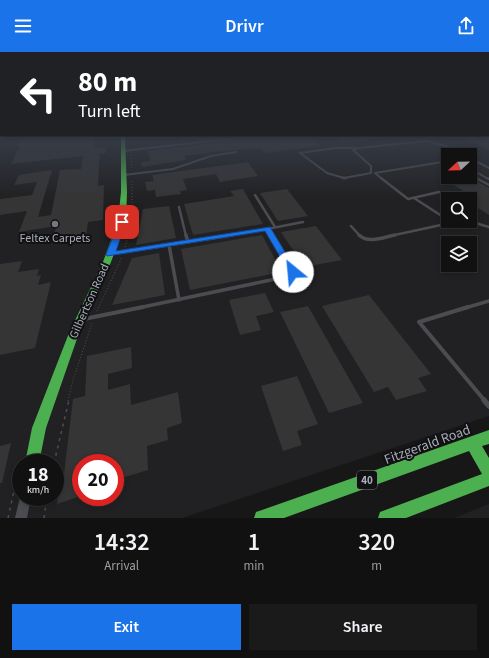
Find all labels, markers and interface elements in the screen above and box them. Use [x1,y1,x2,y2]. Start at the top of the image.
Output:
text: Drivr [225,14,264,39]
icon: menu [12,15,34,37]
icon: share [455,15,477,37]
text: 80 m [78,62,137,102]
icon: left [12,68,64,120]
text: Turn left [78,99,140,124]
north arrow [441,148,477,184]
map controls [441,148,477,272]
button: search [441,192,477,228]
pin [105,205,139,239]
icon: arrive [111,211,133,233]
marker: Feltex Carpets [50,219,60,229]
place label: Feltex Carpets [20,230,90,247]
button: layers [441,236,477,272]
position arrow [272,251,314,293]
street label: Gilbertson Road [65,261,114,341]
street label: Fitzgerald Road [381,420,473,470]
speed limit sign: 20 [72,454,124,506]
text: 18 [27,461,49,489]
road number: 40 [357,471,377,489]
text: km/h [27,483,49,497]
text: 14:32 [94,525,150,560]
text: 1 [248,525,260,560]
text: 320 [358,525,395,560]
text: Arrival [104,557,139,575]
text: min [243,557,264,575]
text: m [371,557,382,575]
button: Exit [12,604,241,650]
button: Share [249,604,477,650]

